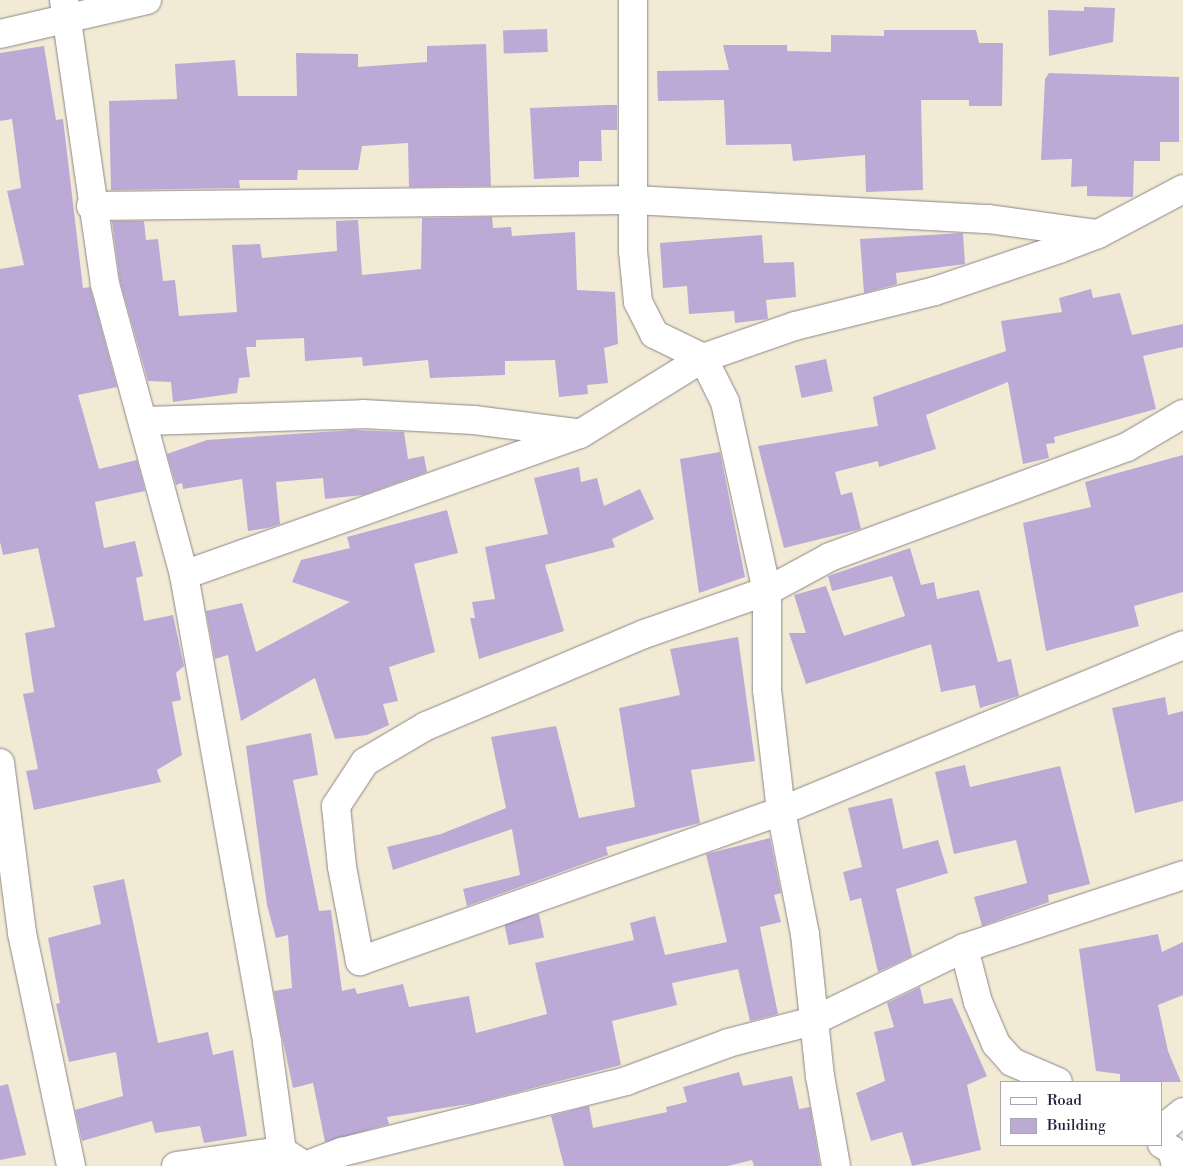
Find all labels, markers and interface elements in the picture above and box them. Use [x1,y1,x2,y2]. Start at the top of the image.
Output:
legend [1000,1081,1163,1146]
text: Road [1047,1091,1082,1110]
text: Building [1047,1116,1106,1135]

